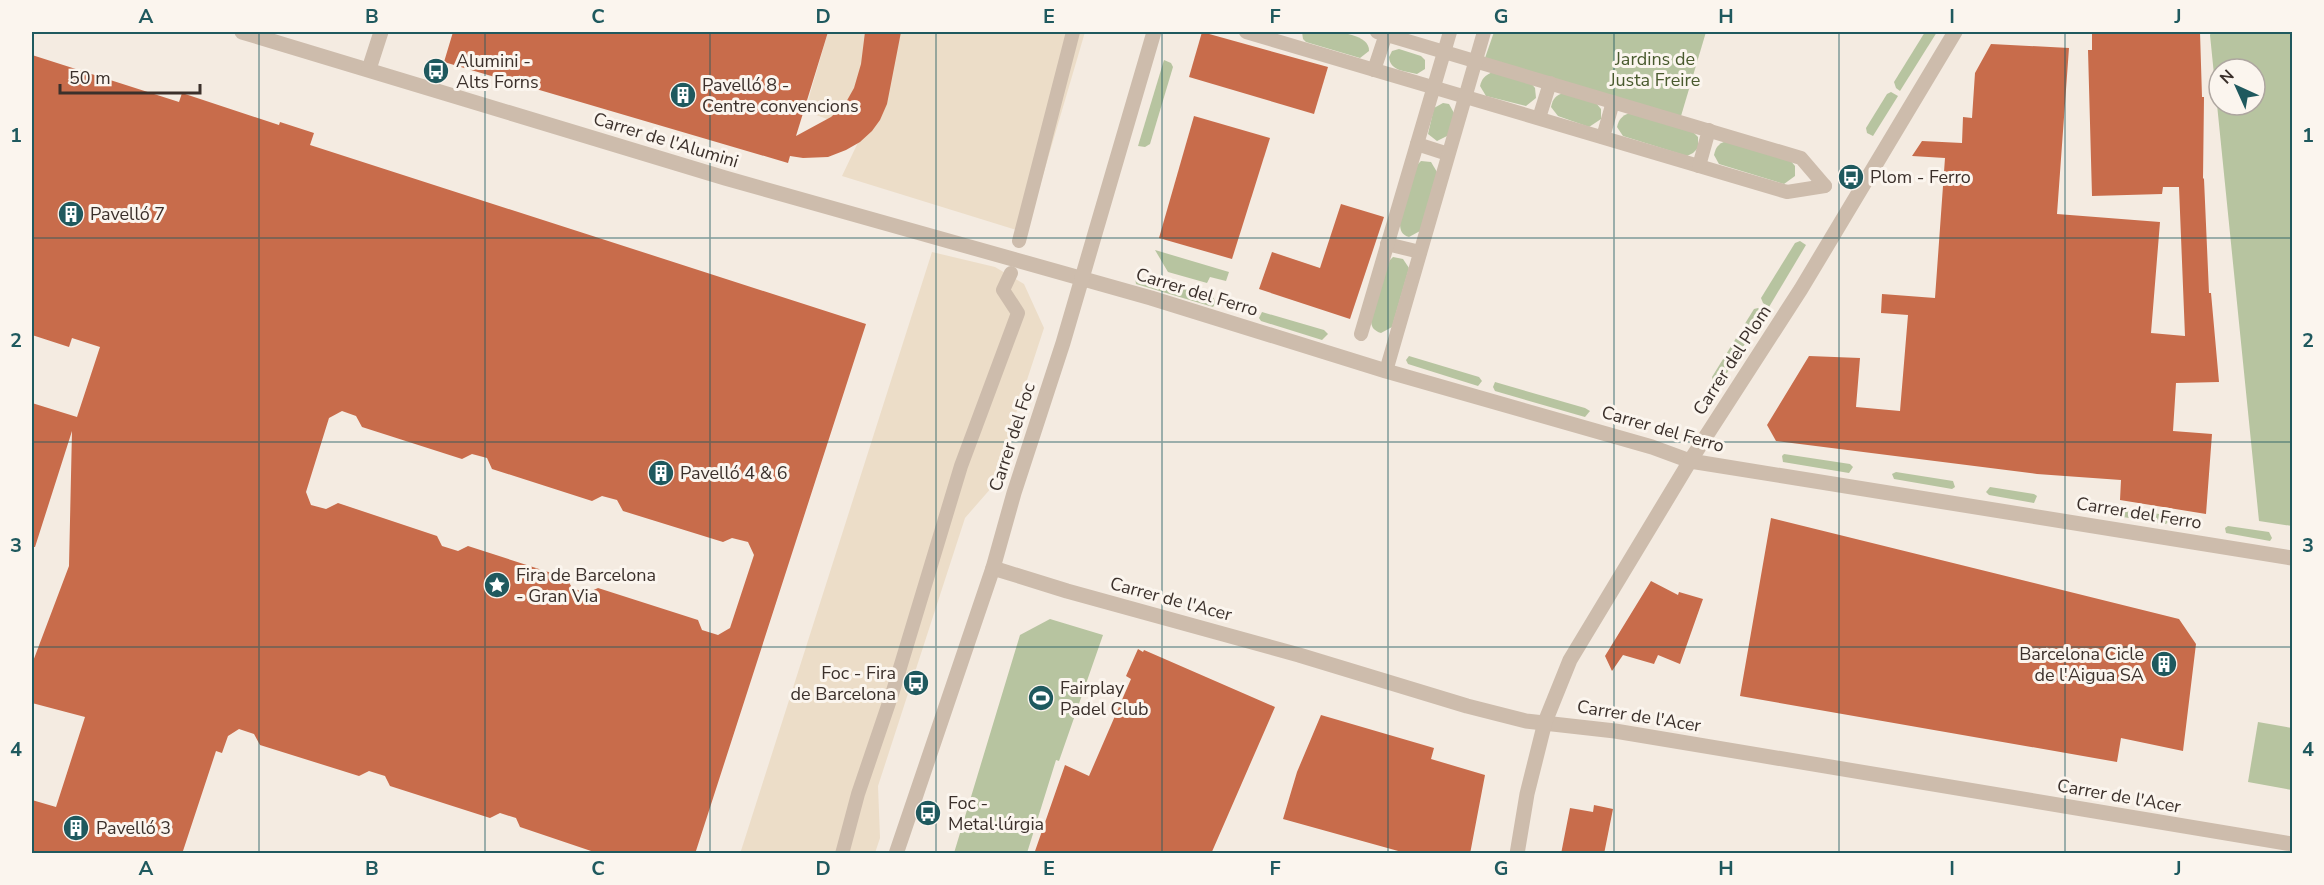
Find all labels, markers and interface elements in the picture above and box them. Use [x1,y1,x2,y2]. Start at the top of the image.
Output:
text: A [139,3,154,30]
text: B [365,3,379,30]
text: C [591,3,605,30]
text: D [815,3,831,30]
text: E [1043,3,1055,30]
text: F [1269,3,1281,30]
text: G [1494,3,1508,30]
text: H [1718,3,1734,30]
text: I [1949,3,1955,30]
text: J [2173,3,2182,30]
park label: Jardins de Justa Freire [1609,47,1700,92]
place label: Alumini - Alts Forns [456,49,539,94]
bus stop icon: Alumini - Alts Forns [421,56,451,86]
scale bar [60,57,200,95]
north arrow [2207,57,2267,117]
text: N [2215,65,2239,89]
text: 50 m [69,66,111,90]
place label: Pavelló 8 - Centre convencions [702,73,859,118]
building icon: Pavelló 8 - Centre convencions [668,80,698,110]
street label: Carrer de l'Alumini [590,107,742,173]
text: 1 [10,122,22,149]
text: 1 [2302,122,2314,149]
bus stop icon: Plom - Ferro [1836,162,1866,192]
place label: Plom - Ferro [1870,165,1971,189]
building icon: Pavelló 7 [56,199,86,229]
place label: Pavelló 7 [90,202,165,226]
street label: Carrer del Ferro [1133,262,1261,322]
street label: Carrer del Plom [1687,300,1777,420]
text: 2 [10,327,22,354]
text: 2 [2302,327,2314,354]
street label: Carrer del Foc [983,380,1041,494]
street label: Carrer del Ferro [1599,400,1727,458]
building icon: Pavelló 4 & 6 [646,458,676,488]
place label: Pavelló 4 & 6 [680,461,788,485]
street label: Carrer del Ferro [2075,491,2203,535]
text: 3 [10,532,22,559]
text: 3 [2302,532,2314,559]
place label: Fira de Barcelona - Gran Via [516,563,656,608]
place icon: Fira de Barcelona - Gran Via [482,570,512,600]
street label: Carrer de l'Acer [1107,571,1235,627]
place label: Barcelona Cicle de l'Aigua SA [2019,642,2144,687]
building icon: Barcelona Cicle de l'Aigua SA [2149,649,2179,679]
place label: Foc - Fira de Barcelona [791,661,896,706]
bus stop icon: Foc - Fira de Barcelona [901,668,931,698]
place label: Fairplay Padel Club [1060,676,1149,721]
sports icon: Fairplay Padel Club [1026,683,1056,713]
street label: Carrer de l'Acer [1575,694,1703,738]
text: 4 [10,736,22,763]
text: 4 [2302,736,2314,763]
street label: Carrer de l'Acer [2055,773,2183,819]
place label: Foc - Metal·lúrgia [948,791,1044,836]
bus stop icon: Foc - Metal·lúrgia [913,798,943,828]
building icon: Pavelló 3 [61,813,91,843]
place label: Pavelló 3 [96,816,171,840]
text: A [139,855,154,882]
text: B [365,855,379,882]
text: C [591,855,605,882]
text: D [815,855,831,882]
text: E [1043,855,1055,882]
text: F [1269,855,1281,882]
text: G [1494,855,1508,882]
text: H [1718,855,1734,882]
text: I [1949,855,1955,882]
text: J [2173,855,2182,882]

